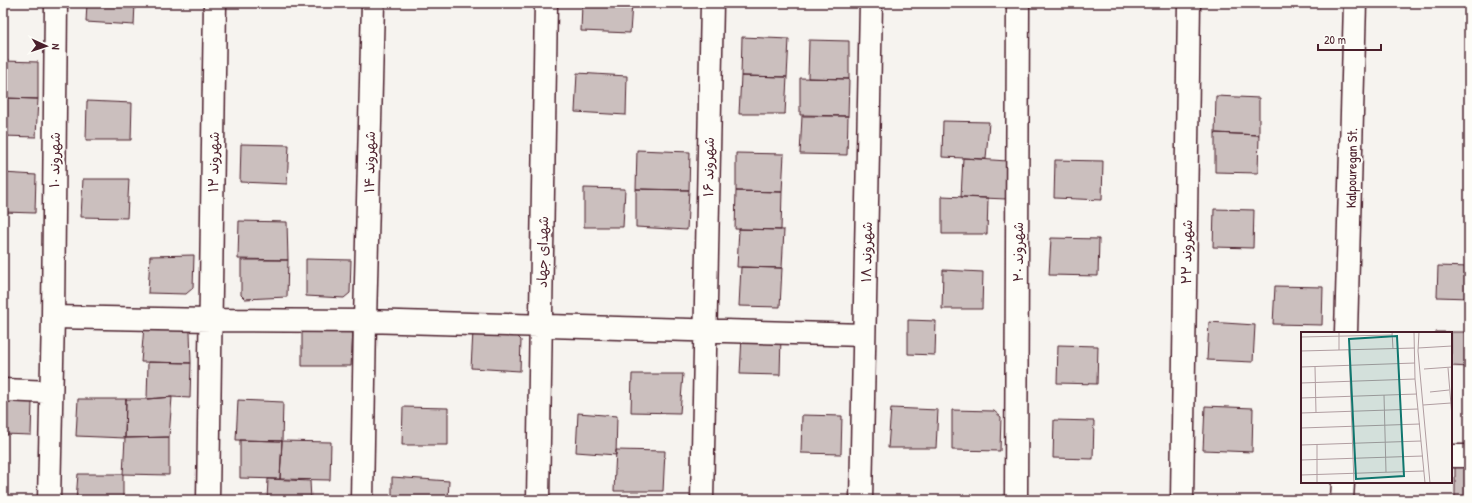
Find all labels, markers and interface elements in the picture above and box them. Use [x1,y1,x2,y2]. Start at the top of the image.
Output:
north arrow [26,26,66,66]
scale bar [1318,26,1381,52]
text: 20 m [1324,31,1346,48]
text: N [49,43,63,50]
street label: Kalpouregan St. [1341,128,1362,208]
street label: شهروند ۱۴ [359,131,379,193]
street label: شهروند ۱۰ [44,132,64,188]
street label: شهروند ۱۲ [203,132,223,192]
street label: شهروند ۱۶ [698,137,718,197]
street label: شهدای جهاد [532,216,552,288]
street label: شهروند ۲۲ [1176,219,1196,285]
street label: شهروند ۱۸ [856,221,876,283]
street label: شهروند ۲۰ [1008,222,1027,282]
inset map [1301,332,1452,483]

